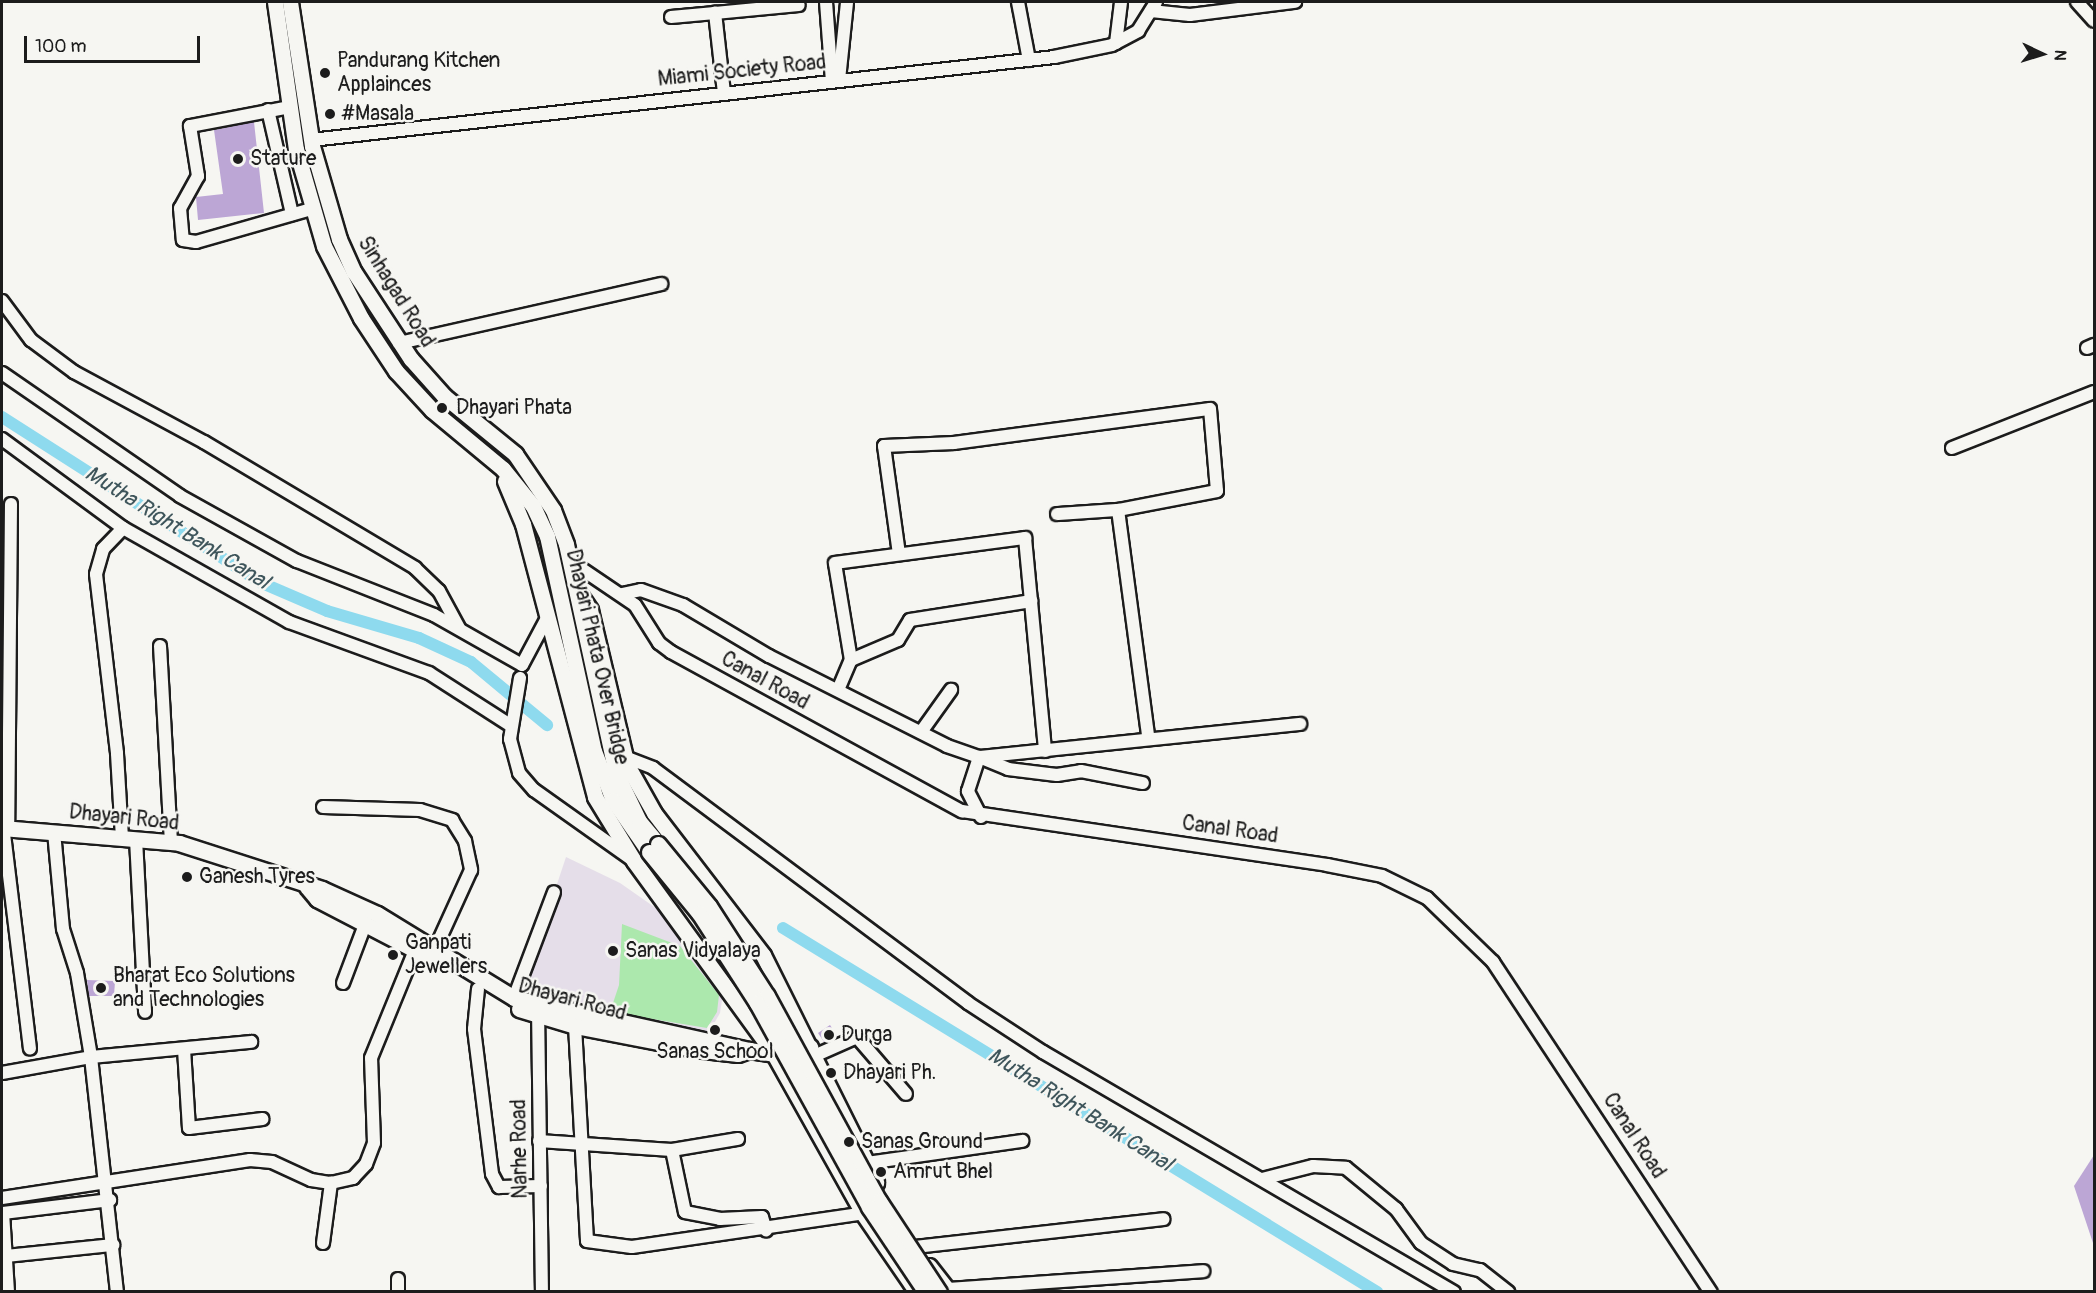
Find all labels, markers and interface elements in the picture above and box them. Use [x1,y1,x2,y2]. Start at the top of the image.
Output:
scale bar [27,24,202,62]
north arrow [2012,24,2072,84]
text: 100 m [35,35,87,58]
place label: Pandurang Kitchen Applainces [337,48,500,98]
text: N [2050,49,2070,61]
street label: Miami Society Road [656,50,828,92]
marker: Pandurang Kitchen Applainces [318,66,332,80]
place label: #Masala [342,101,414,127]
marker: #Masala [323,107,337,121]
place label: Stature [250,146,316,172]
marker: Stature [231,152,245,166]
street label: Sinhagad Road [352,232,440,352]
place label: Dhayari Phata [456,395,572,421]
marker: Dhayari Phata [433,399,451,417]
water label: Mutha Right Bank Canal [80,461,274,595]
street label: Dhayari Phata Over Bridge [560,547,634,767]
street label: Canal Road [717,647,813,715]
street label: Dhayari Road [68,800,180,836]
street label: Canal Road [1180,811,1280,849]
place label: Ganesh Tyres [199,864,315,890]
marker: Ganesh Tyres [180,870,194,884]
place label: Ganpati Jewellers [405,930,487,980]
place label: Sanas Vidyalaya [625,938,761,964]
marker: Sanas Vidyalaya [606,944,620,958]
marker: Ganpati Jewellers [386,948,400,962]
place label: Bharat Eco Solutions and Technologies [113,963,295,1013]
street label: Dhayari Road [515,973,629,1027]
marker: Bharat Eco Solutions and Technologies [94,981,108,995]
place label: Durga [841,1022,892,1048]
marker: Sanas School [708,1023,722,1037]
marker: Durga [822,1028,836,1042]
place label: Sanas School [656,1039,774,1065]
water label: Mutha Right Bank Canal [983,1043,1177,1177]
place label: Dhayari Ph. [843,1060,936,1086]
marker: Dhayari Ph. [824,1066,838,1080]
street label: Canal Road [1597,1089,1671,1183]
street label: Narhe Road [507,1099,533,1199]
place label: Sanas Ground [861,1129,983,1155]
marker: Sanas Ground [842,1135,856,1149]
place label: Amrut Bhel [893,1159,993,1185]
marker: Amrut Bhel [874,1165,888,1179]

